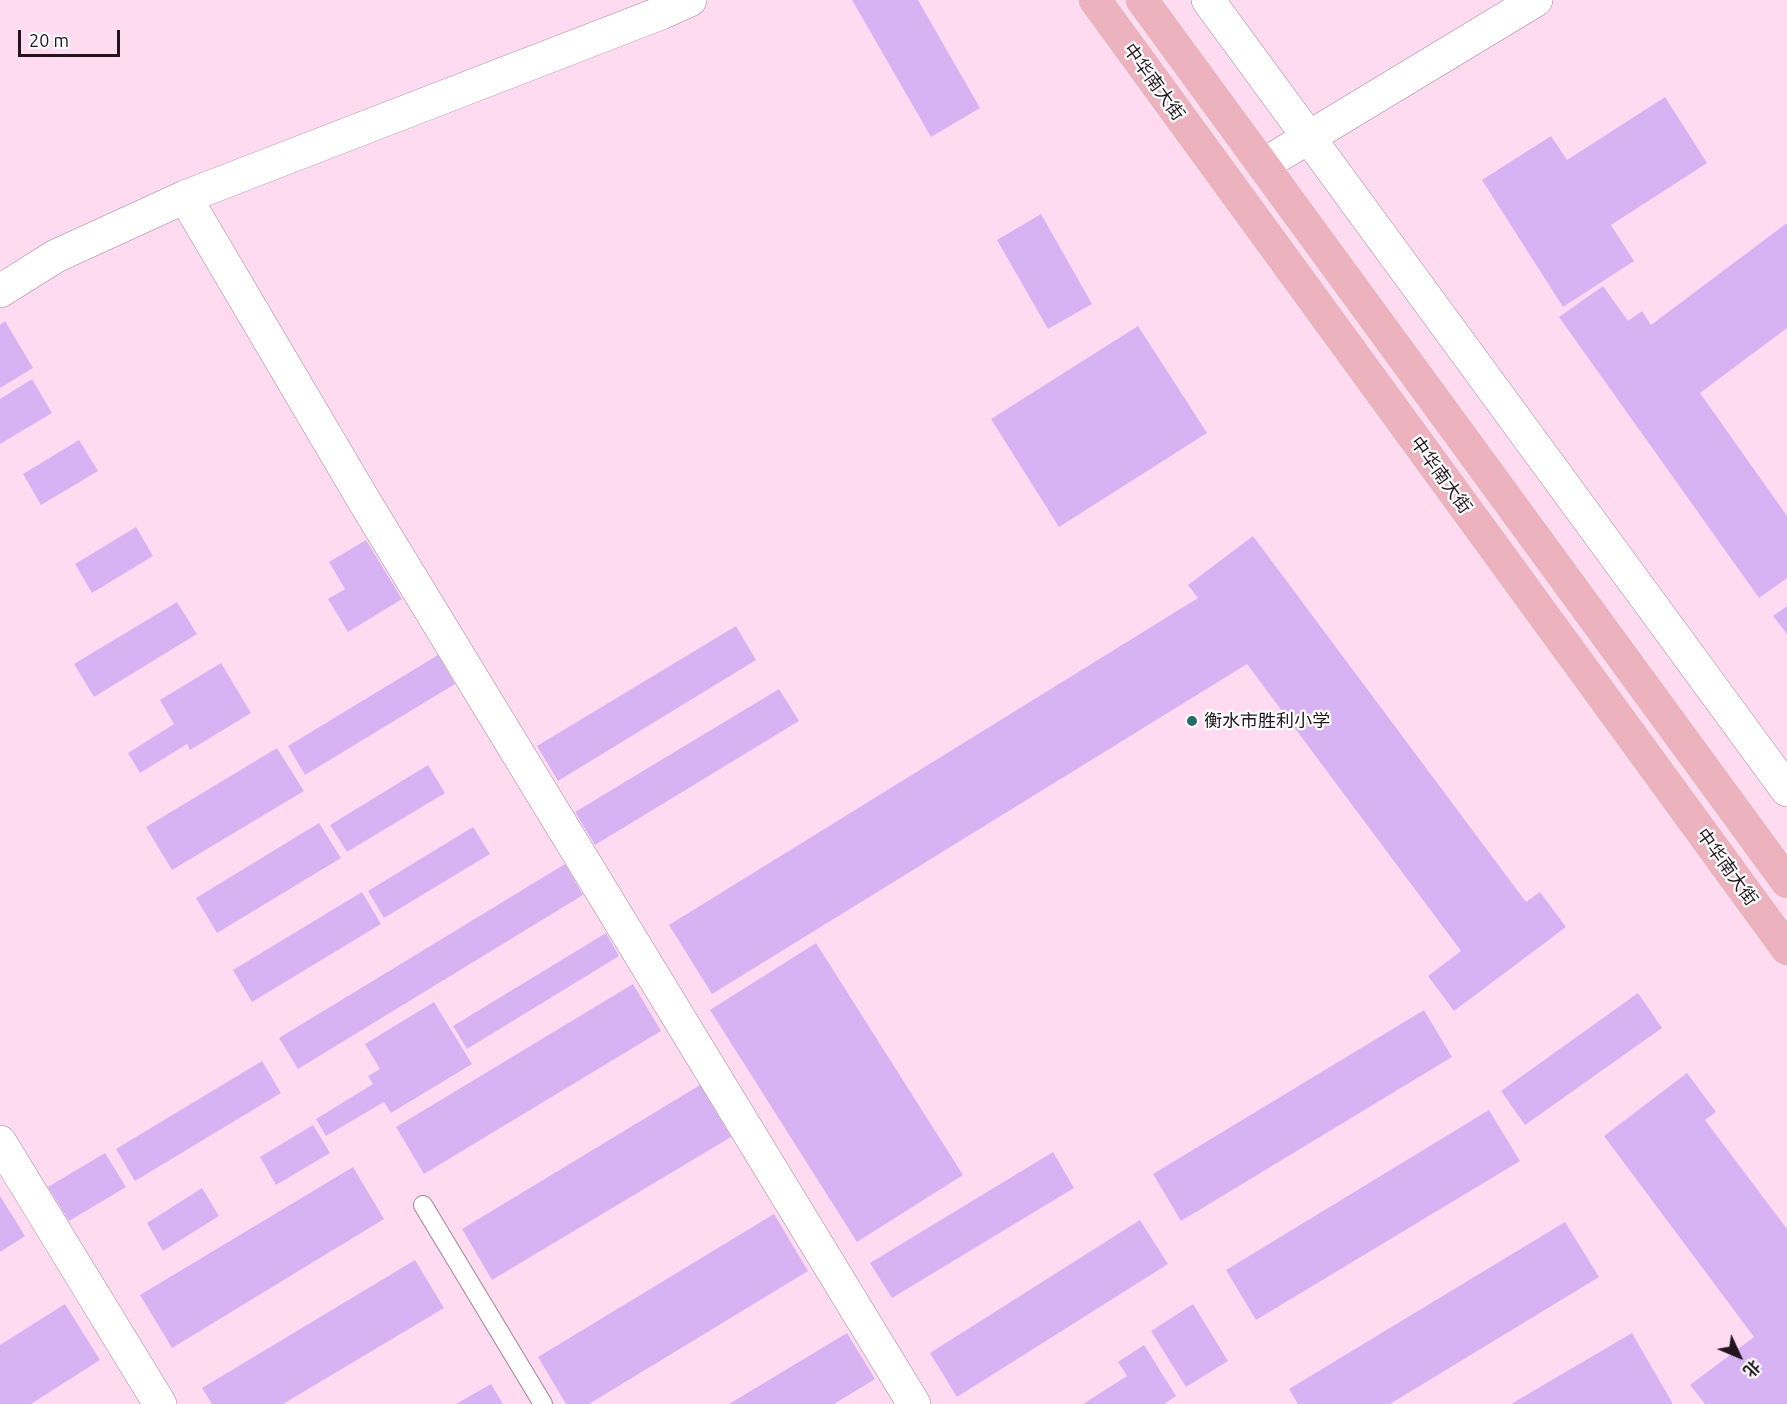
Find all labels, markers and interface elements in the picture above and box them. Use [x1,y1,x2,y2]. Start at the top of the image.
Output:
scale bar [21,18,123,56]
text: 20 m [29,30,69,50]
street label: 中华南大街 [1119,39,1189,125]
street label: 中华南大街 [1406,432,1476,518]
place label: 衡水市胜利小学 [1204,710,1330,732]
marker: 衡水市胜利小学 [1185,714,1199,728]
street label: 中华南大街 [1692,824,1762,910]
north arrow [1709,1326,1769,1386]
text: 北 [1740,1356,1764,1381]

